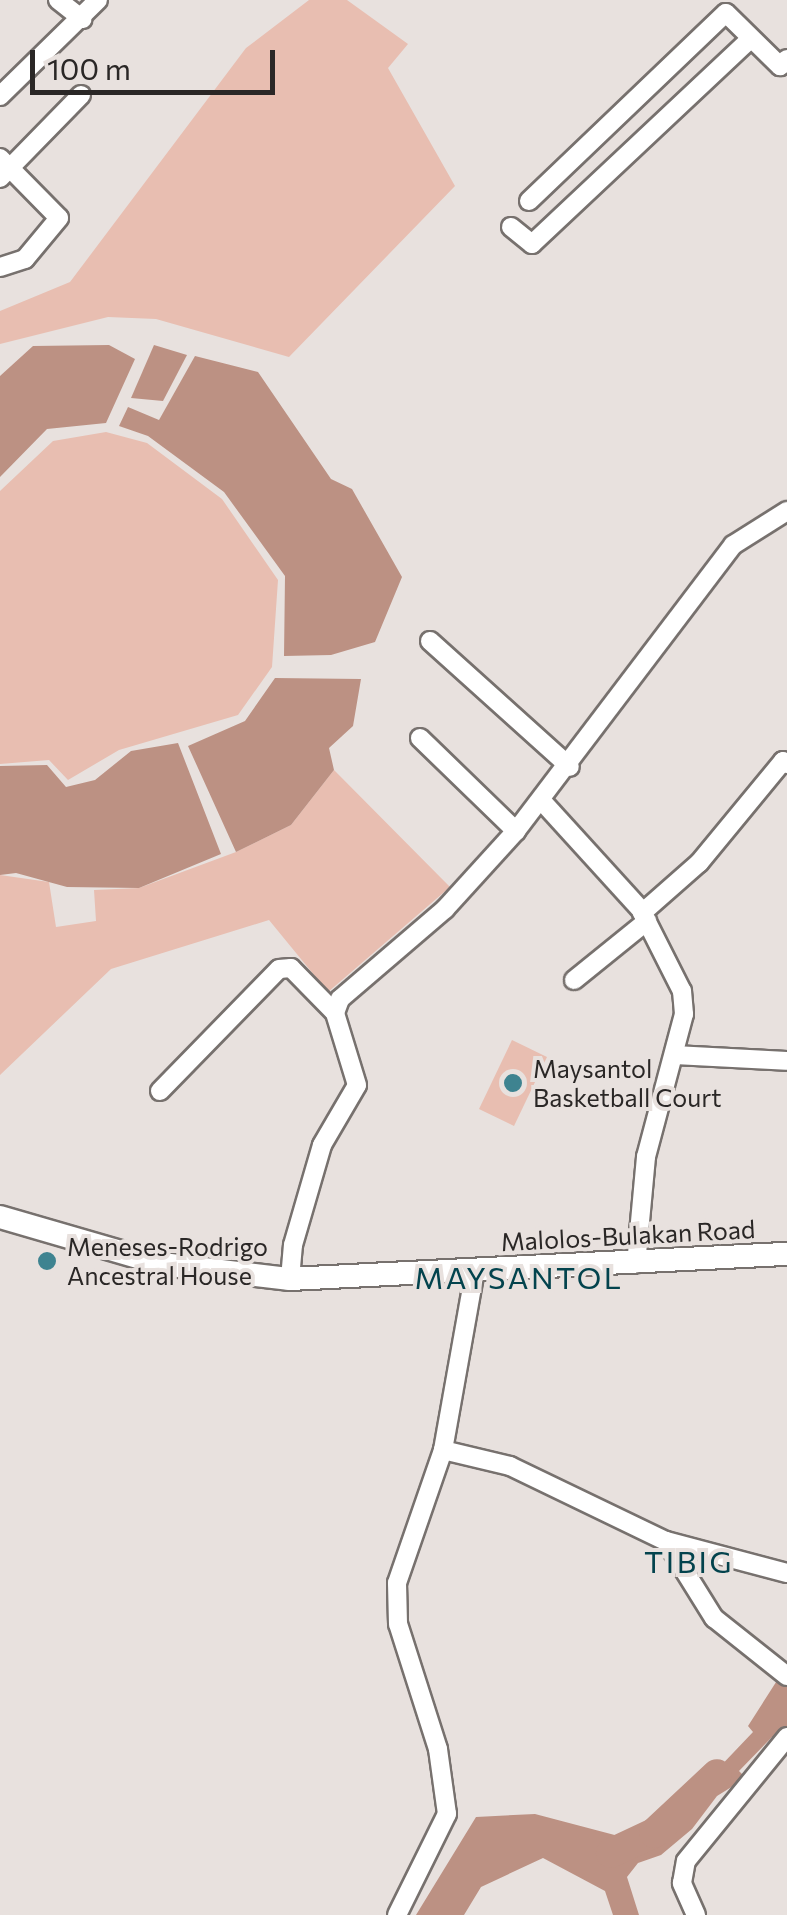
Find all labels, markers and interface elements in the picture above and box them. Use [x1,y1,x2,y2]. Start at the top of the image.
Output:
scale bar [35,30,280,92]
text: 100 m [47,49,131,86]
place label: Maysantol Basketball Court [533,1054,721,1113]
marker: Maysantol Basketball Court [502,1072,524,1094]
street label: Malolos-Bulakan Road [500,1213,756,1257]
place label: Meneses-Rodrigo Ancestral House [67,1232,268,1291]
marker: Meneses-Rodrigo Ancestral House [36,1250,58,1272]
district label: MAYSANTOL [414,1259,624,1295]
district label: TIBIG [644,1543,734,1579]

